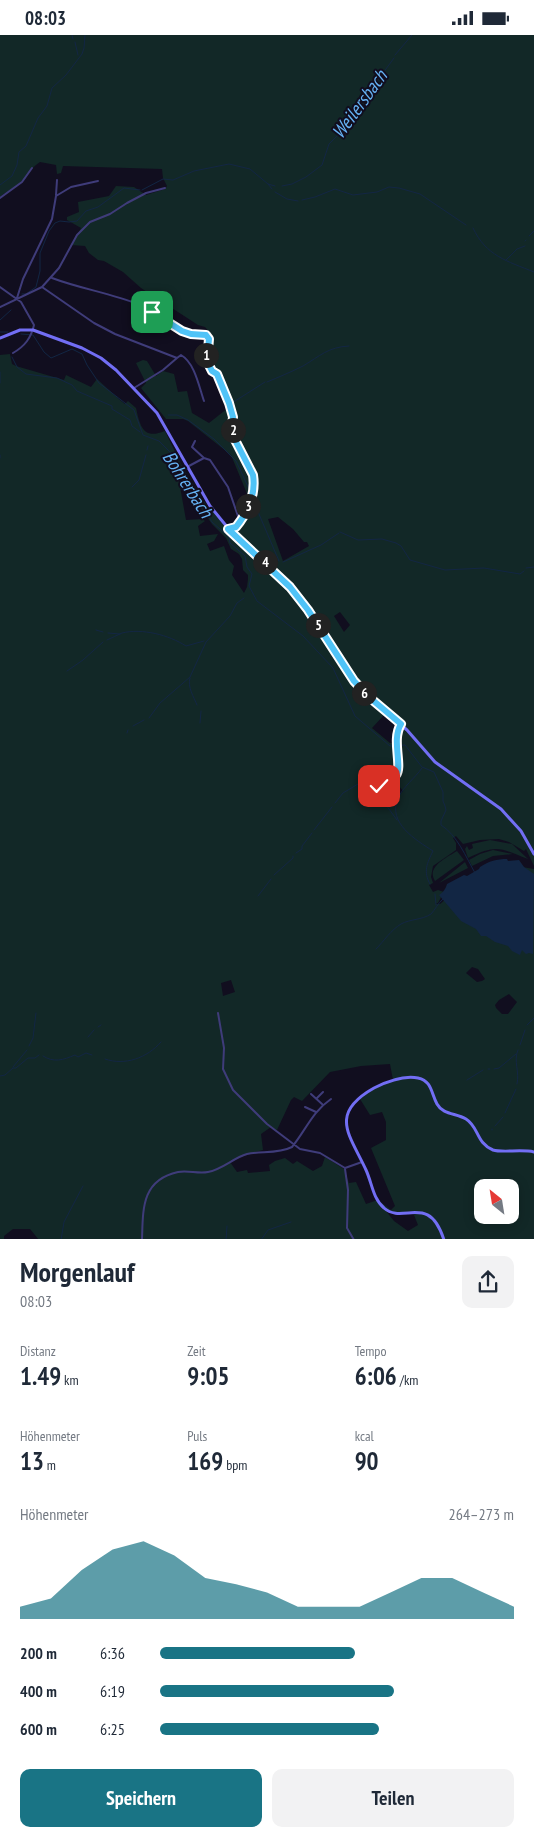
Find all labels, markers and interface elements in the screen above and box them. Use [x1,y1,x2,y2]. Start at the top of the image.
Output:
text: 08:03 [25,6,66,30]
water label: Weilersbach [326,64,393,143]
pin [131,291,173,333]
icon: arrive [138,298,166,326]
pin: 1 [194,343,218,367]
text: 1 [203,346,210,364]
pin: 2 [220,417,246,443]
text: 2 [230,421,237,439]
water label: Bohrerbach [158,446,219,523]
pin: 3 [236,493,260,519]
text: 3 [245,497,252,515]
pin: 4 [252,549,278,575]
text: 4 [262,553,269,571]
pin: 5 [306,613,330,637]
text: 5 [315,616,322,634]
pin: 6 [352,681,376,705]
text: 6 [361,684,368,702]
pin [358,765,400,807]
icon: check [365,772,393,800]
north arrow [474,1179,519,1224]
map controls [474,1179,519,1224]
text: Morgenlauf [20,1253,135,1290]
button: share [462,1256,514,1308]
text: 08:03 [20,1291,52,1311]
text: Distanz [20,1342,56,1360]
text: Zeit [187,1342,206,1360]
text: Tempo [355,1342,387,1360]
text: 1.49 [20,1360,61,1392]
text: 9:05 [187,1360,229,1392]
text: 6:06 [355,1360,397,1392]
text: km [61,1371,79,1389]
text: /km [397,1371,418,1389]
text: Höhenmeter [20,1427,80,1445]
text: Puls [187,1427,207,1445]
text: kcal [355,1427,374,1445]
text: 13 [20,1445,44,1477]
text: 169 [187,1445,223,1477]
text: 90 [355,1445,379,1477]
text: m [44,1456,56,1474]
text: bpm [223,1456,247,1474]
text: Höhenmeter [20,1504,88,1524]
text: 264–273 m [449,1504,514,1524]
text: 200 m [20,1643,57,1663]
text: 6:36 [100,1643,125,1663]
text: 400 m [20,1681,57,1701]
text: 6:19 [100,1681,125,1701]
text: 600 m [20,1719,57,1739]
text: 6:25 [100,1719,125,1739]
button: Speichern [20,1769,262,1827]
button: Teilen [272,1769,514,1827]

